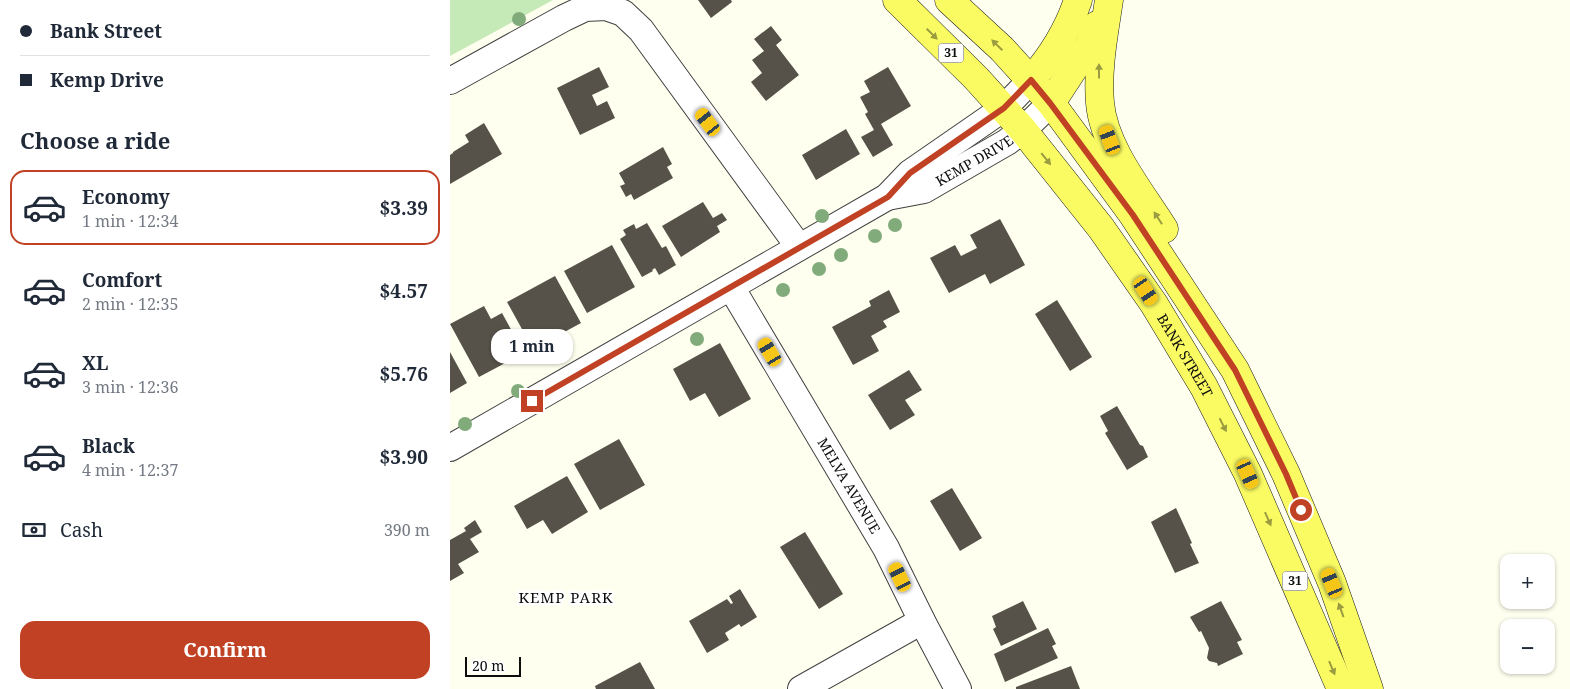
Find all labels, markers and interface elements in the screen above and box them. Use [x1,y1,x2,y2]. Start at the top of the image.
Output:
text: Bank Street [50,18,162,44]
one-way arrow [926,28,938,40]
one-way arrow [992,39,1004,51]
road number: 31 [938,44,964,62]
one-way arrow [1095,63,1103,79]
text: Kemp Drive [50,67,164,93]
car [692,106,723,138]
car [1097,123,1122,157]
text: Choose a ride [20,125,170,155]
street label: KEMP DRIVE [932,130,1017,190]
one-way arrow [1040,152,1051,165]
text: Economy [82,184,170,210]
icon: car [22,185,67,230]
text: $3.39 [379,195,428,221]
text: 1 min · 12:34 [82,210,178,232]
one-way arrow [1153,212,1162,225]
text: Comfort [82,267,162,293]
icon: car [22,268,67,313]
car [1131,274,1160,308]
text: $4.57 [379,278,428,304]
text: 2 min · 12:35 [82,293,178,315]
street label: BANK STREET [1153,310,1218,400]
callout: 1 min [491,328,573,364]
text: 1 min [509,335,555,357]
car [755,335,784,369]
text: XL [82,350,108,376]
icon: car [22,351,67,396]
text: $5.76 [379,361,428,387]
text: 3 min · 12:36 [82,376,178,398]
route end [521,390,543,412]
one-way arrow [1219,417,1227,432]
text: Black [82,433,135,459]
icon: car [22,434,67,479]
street label: MELVA AVENUE [814,434,885,537]
text: $3.90 [379,444,428,470]
car [1235,457,1260,491]
text: 4 min · 12:37 [82,459,178,481]
route start [1290,499,1312,521]
one-way arrow [1264,512,1272,526]
icon: cash [20,516,48,544]
text: Cash [60,517,103,543]
text: 390 m [384,519,430,541]
map controls [1500,554,1555,674]
button: + [1500,554,1555,609]
car [886,560,913,594]
car [1319,566,1344,600]
road number: 31 [1282,572,1308,590]
district label: KEMP PARK [518,587,614,607]
one-way arrow [1337,602,1345,617]
button: − [1500,619,1555,674]
button: Confirm [20,621,430,679]
scale bar [465,654,521,677]
text: 20 m [472,656,505,675]
one-way arrow [1329,661,1337,675]

